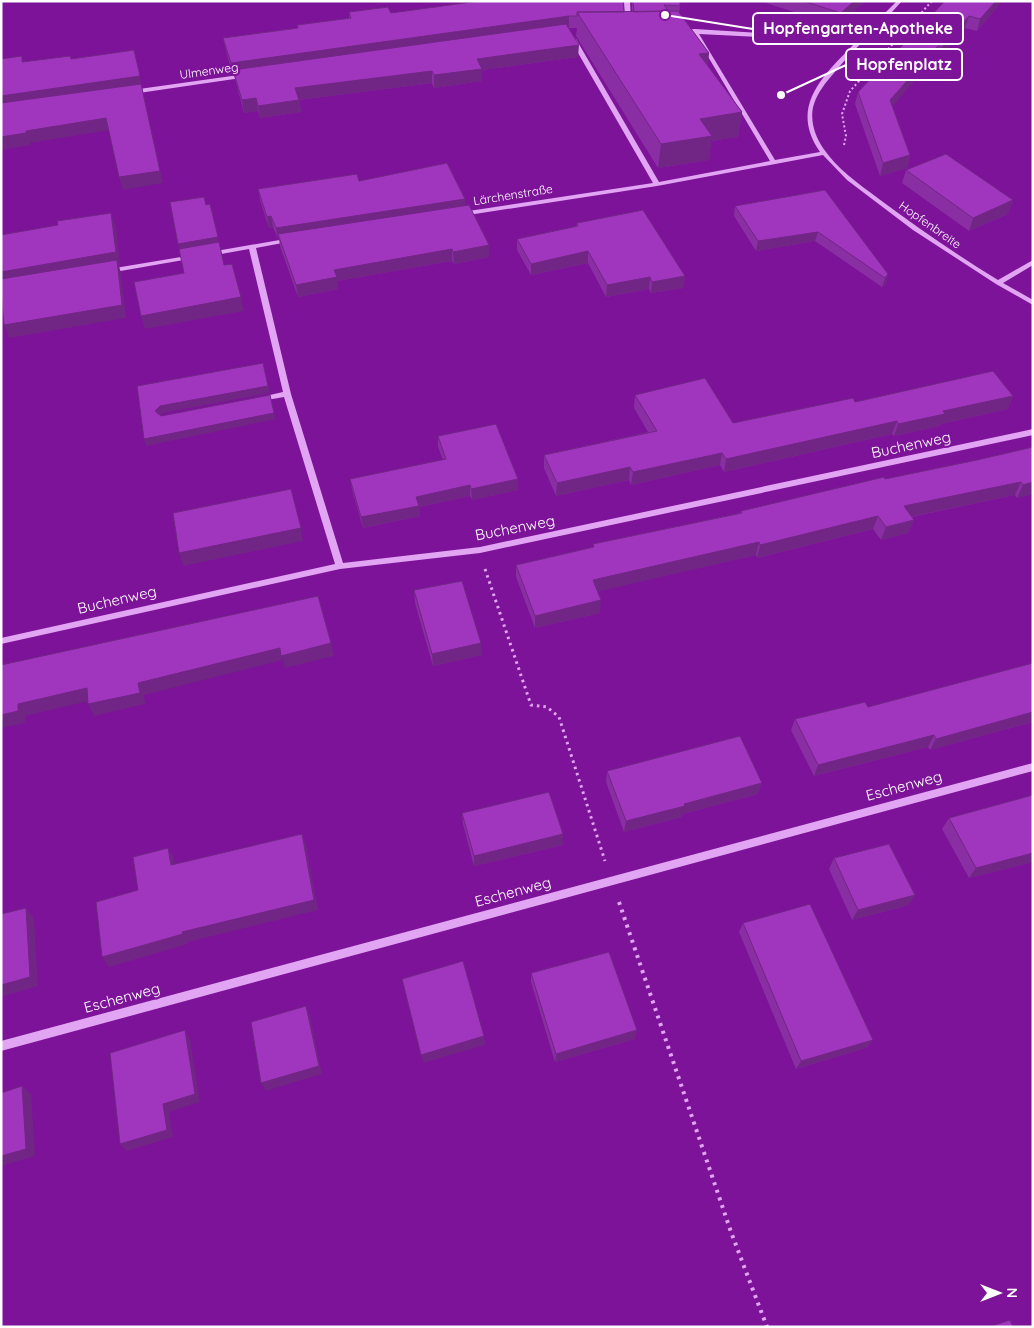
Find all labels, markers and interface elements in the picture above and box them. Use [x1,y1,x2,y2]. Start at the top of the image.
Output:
callout: Hopfengarten-Apotheke [753,13,963,44]
text: Hopfengarten-Apotheke [763,18,953,38]
callout: Hopfenplatz [846,49,962,80]
text: Hopfenplatz [856,54,952,74]
street label: Ulmenweg [179,59,239,82]
street label: Lärchenstraße [472,181,554,208]
street label: Hopfenbreite [896,198,964,252]
street label: Buchenweg [869,427,952,462]
street label: Buchenweg [473,510,556,545]
street label: Buchenweg [75,581,158,618]
street label: Eschenweg [864,766,944,805]
street label: Eschenweg [473,872,553,911]
street label: Eschenweg [82,978,162,1017]
north arrow [974,1268,1024,1318]
text: N [1003,1288,1021,1298]

